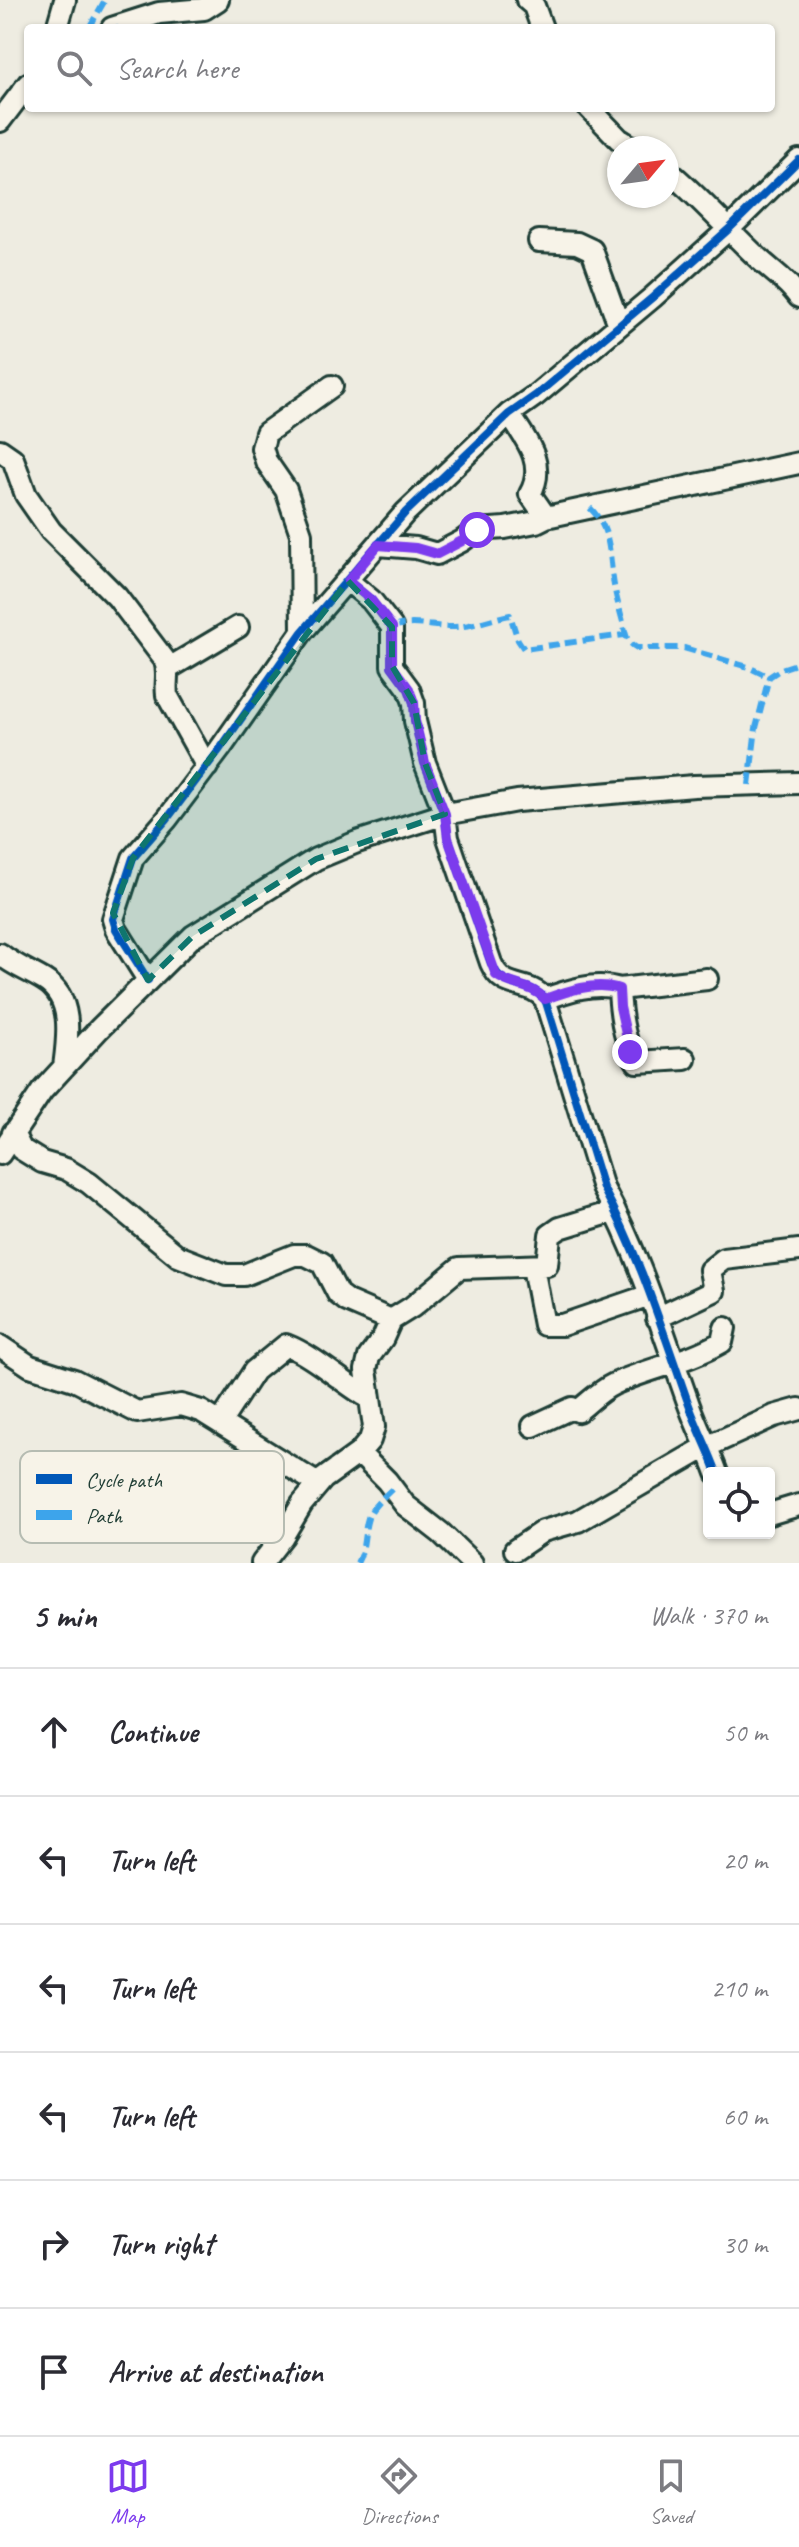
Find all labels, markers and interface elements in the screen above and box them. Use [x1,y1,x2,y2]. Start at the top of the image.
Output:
search box [24,24,775,112]
icon: search [52,46,96,90]
text: Search here [116,49,238,87]
north arrow [607,136,679,208]
route start [459,512,495,548]
route end [612,1034,648,1070]
legend [20,1451,284,1543]
text: Cycle path [86,1466,163,1494]
map controls [703,1467,775,1539]
button: locate [703,1467,775,1539]
text: Path [86,1502,123,1530]
text: 5 min [32,1594,97,1637]
text: Walk · 370 m [650,1599,767,1632]
icon: ahead [32,1710,76,1754]
text: Continue [108,1713,198,1751]
text: 50 m [723,1716,767,1749]
icon: left [32,1838,76,1882]
text: Turn left [108,1841,195,1879]
text: 20 m [723,1844,767,1877]
icon: left [32,1966,76,2010]
text: Turn left [108,1969,195,2007]
text: 210 m [711,1972,767,2005]
icon: left [32,2094,76,2138]
text: Turn left [108,2097,195,2135]
text: 60 m [723,2100,767,2133]
icon: right [32,2222,76,2266]
text: Turn right [108,2225,213,2263]
text: 30 m [723,2228,767,2261]
icon: arrive [32,2350,76,2394]
text: Arrive at destination [108,2353,323,2391]
tab: Map [106,2454,150,2530]
tab: Directions [361,2454,438,2530]
tab: Saved [649,2454,693,2530]

